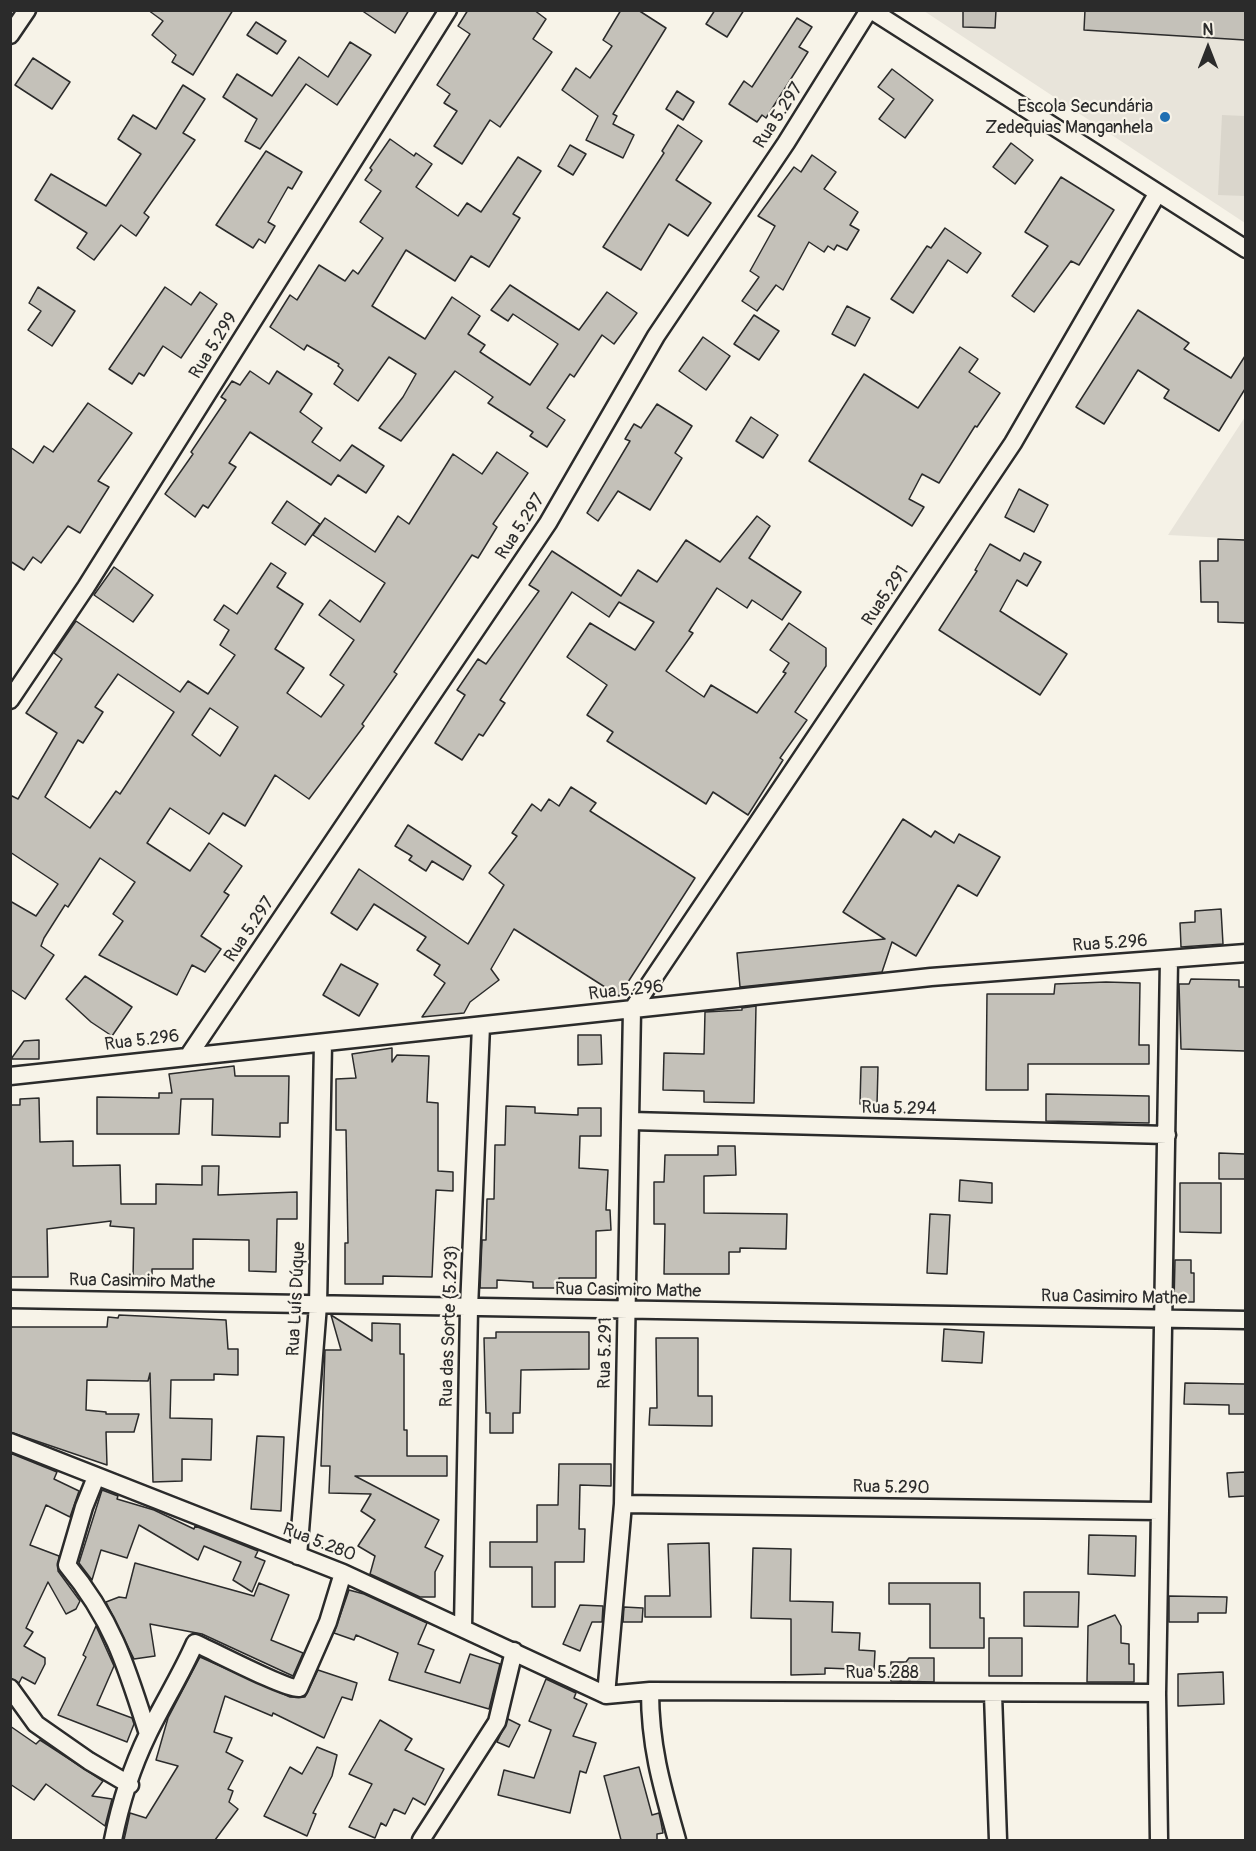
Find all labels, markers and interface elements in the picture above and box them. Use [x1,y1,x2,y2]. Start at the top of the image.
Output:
north arrow [1178,18,1238,78]
text: N [1203,20,1213,40]
street label: Rua 5.297 [750,79,808,153]
place label: Escola Secundária Zedequias Manganhela [985,96,1153,138]
marker: Escola Secundária Zedequias Manganhela [1158,110,1172,124]
street label: Rua 5.299 [185,309,243,383]
street label: Rua 5.297 [492,490,550,564]
street label: Rua5.291 [858,562,914,630]
street label: Rua 5.297 [220,893,280,967]
street label: Rua 5.296 [1072,931,1148,957]
street label: Rua 5.296 [587,976,665,1006]
street label: Rua 5.296 [103,1026,181,1056]
street label: Rua 5.294 [861,1098,937,1120]
street label: Rua Luís Dúque [283,1241,311,1357]
street label: Rua das Sorte (5.293) [436,1244,464,1408]
street label: Rua Casimiro Mathe [69,1270,215,1294]
street label: Rua Casimiro Mathe [555,1279,701,1303]
street label: Rua Casimiro Mathe [1041,1286,1187,1310]
street label: Rua 5.291 [595,1317,617,1389]
street label: Rua 5.290 [852,1477,930,1499]
street label: Rua 5.280 [279,1519,359,1567]
street label: Rua 5.288 [845,1662,919,1684]

